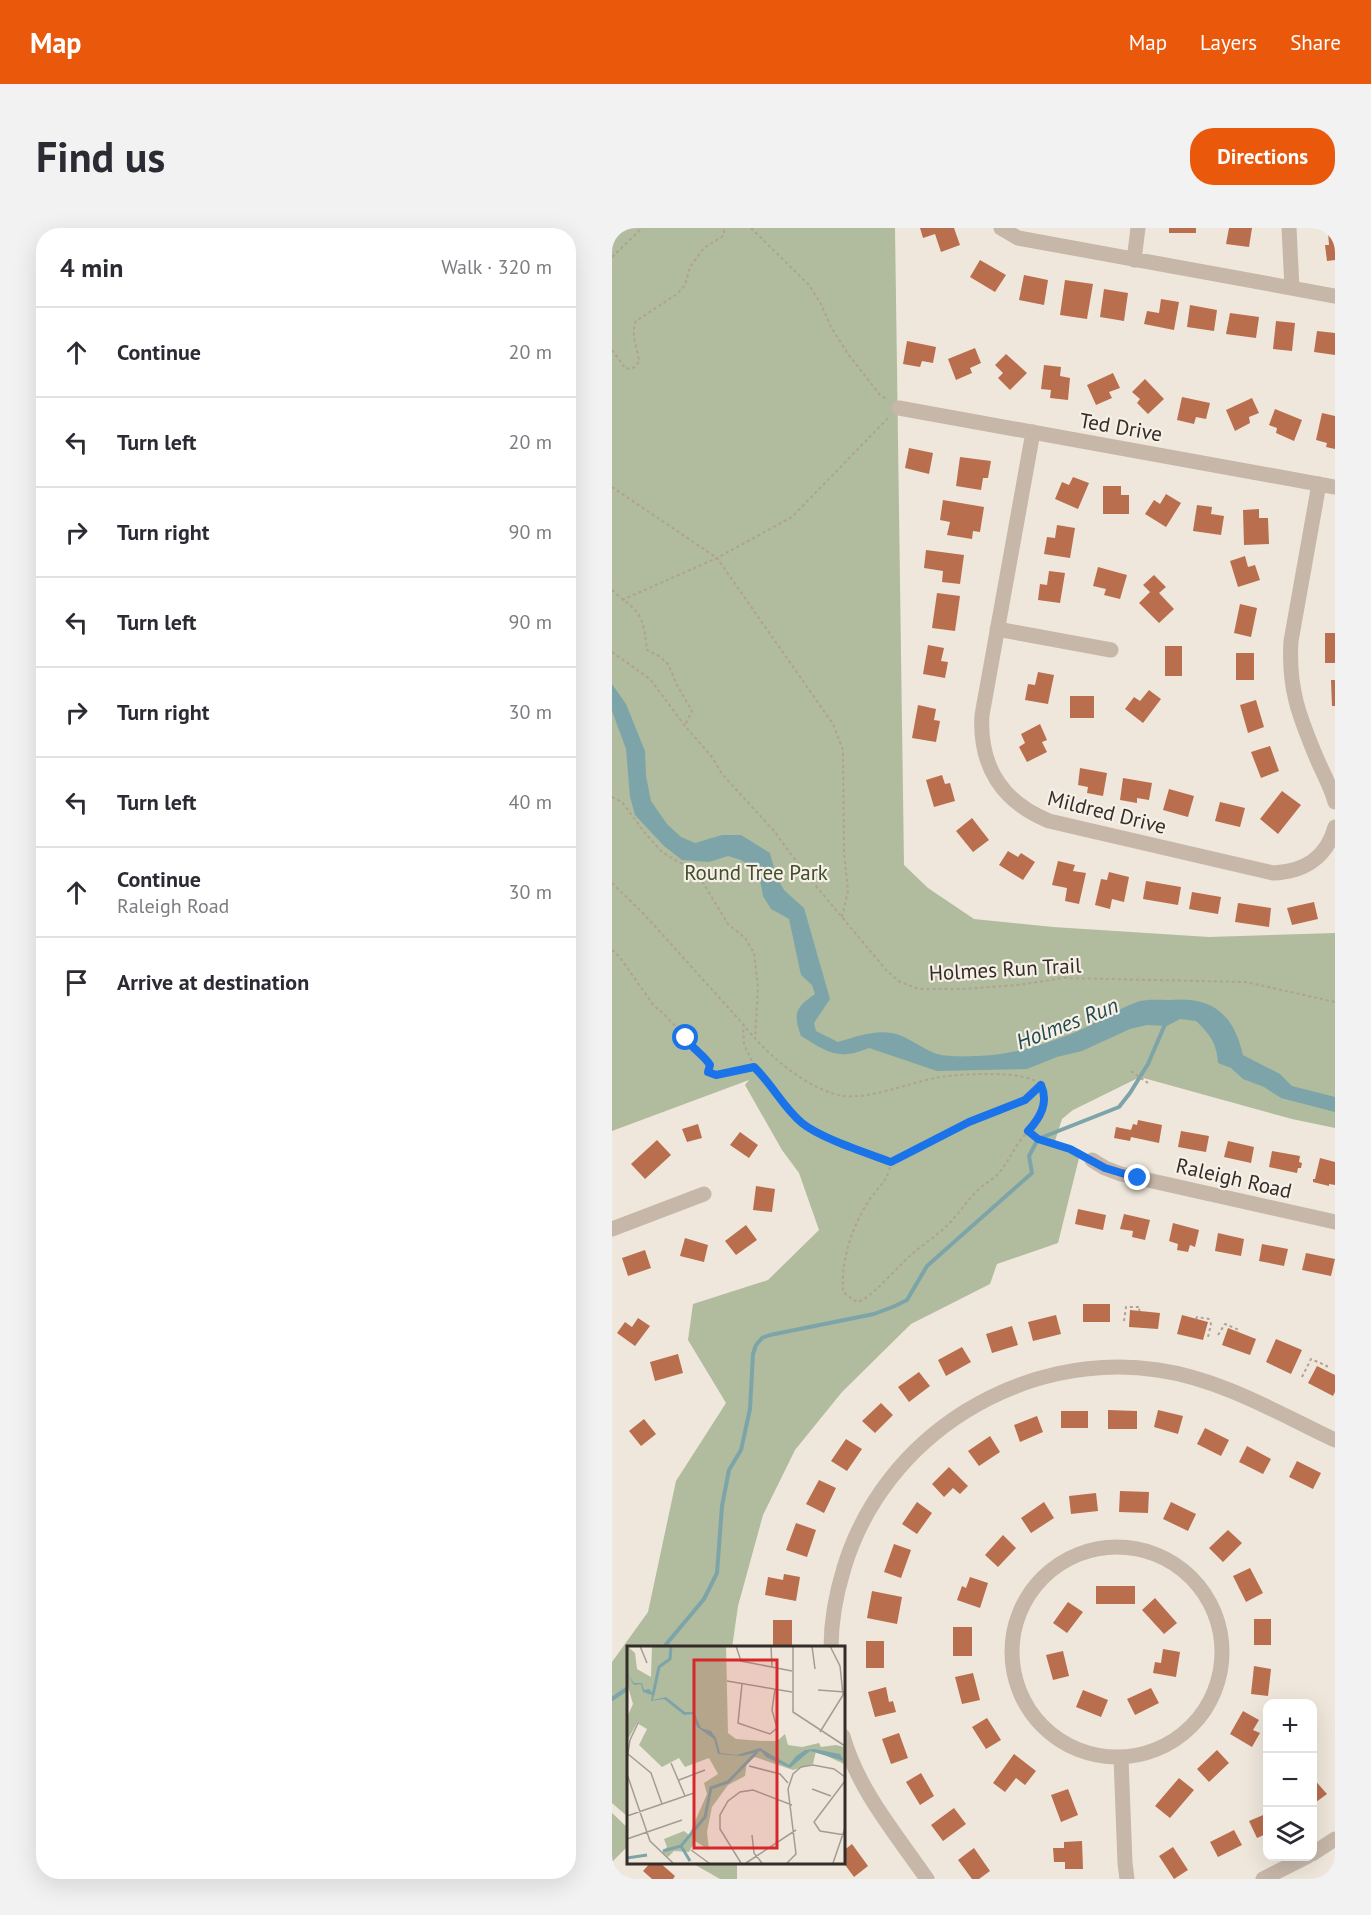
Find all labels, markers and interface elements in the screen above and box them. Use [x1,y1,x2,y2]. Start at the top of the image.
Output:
text: Map [30,24,81,61]
text: Map [1129,29,1167,56]
text: Layers [1200,29,1257,56]
text: Share [1290,29,1341,56]
button: Directions [1190,128,1335,185]
text: Find us [36,129,165,184]
text: 4 min [60,251,123,284]
text: Walk · 320 m [441,254,552,280]
icon: ahead [60,336,93,369]
text: Continue [117,338,201,366]
text: 20 m [509,339,552,365]
street label: Ted Drive [1077,406,1165,448]
icon: left [60,426,93,459]
text: Turn left [117,428,197,456]
text: 20 m [509,429,552,455]
icon: right [60,516,93,549]
text: Turn right [117,518,209,546]
text: 90 m [509,519,552,545]
icon: left [60,606,93,639]
text: Turn left [117,608,197,636]
text: 90 m [509,609,552,635]
icon: right [60,696,93,729]
text: Turn right [117,698,209,726]
text: 30 m [509,699,552,725]
street label: Mildred Drive [1045,784,1169,840]
icon: left [60,786,93,819]
text: Turn left [117,788,197,816]
text: 40 m [509,789,552,815]
park label: Round Tree Park [684,859,828,886]
text: Continue [117,865,201,893]
icon: ahead [60,876,93,909]
text: 30 m [509,879,552,905]
text: Raleigh Road [117,893,229,919]
street label: Holmes Run Trail [928,952,1082,986]
icon: arrive [60,966,93,999]
text: Arrive at destination [117,968,309,996]
water label: Holmes Run [1012,991,1122,1055]
route start [672,1024,698,1050]
street label: Raleigh Road [1173,1152,1295,1204]
route end [1124,1164,1150,1190]
inset map [627,1646,844,1864]
map controls [1263,1699,1317,1861]
button: + [1263,1699,1317,1753]
button: − [1263,1753,1317,1807]
button: layers [1263,1807,1317,1861]

